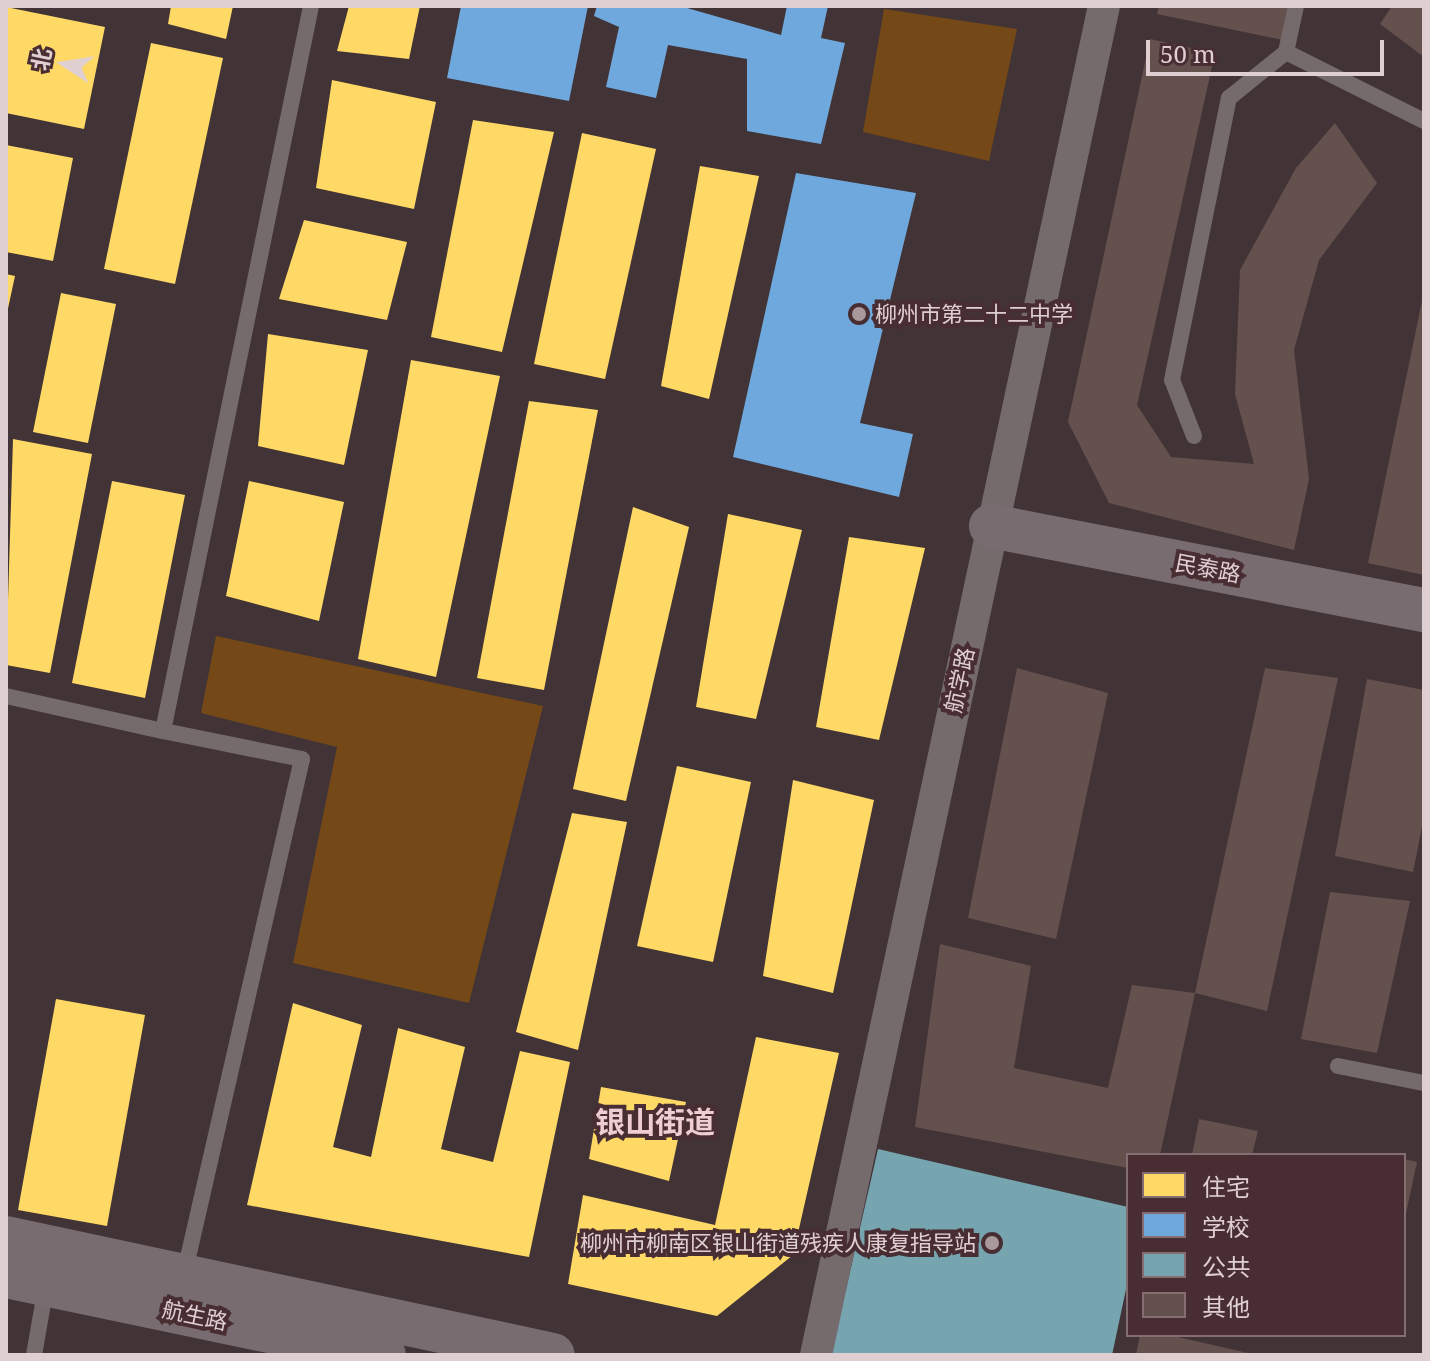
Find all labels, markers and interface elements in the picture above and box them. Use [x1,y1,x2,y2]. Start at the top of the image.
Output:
north arrow [24,24,104,104]
scale bar [1150,24,1388,74]
text: 50 m [1160,37,1216,70]
text: 北 [24,45,57,73]
place label: 柳州市第二十二中学 [875,301,1073,327]
marker: 柳州市第二十二中学 [850,305,868,323]
street label: 民泰路 [1173,549,1243,587]
street label: 航学路 [939,645,979,715]
district label: 银山街道 [595,1104,715,1140]
legend [1126,1153,1406,1337]
text: 住宅 [1202,1170,1250,1203]
text: 学校 [1202,1210,1250,1243]
place label: 柳州市柳南区银山街道残疾人康复指导站 [580,1230,976,1256]
marker: 柳州市柳南区银山街道残疾人康复指导站 [983,1234,1001,1252]
text: 公共 [1202,1250,1250,1283]
text: 其他 [1202,1290,1250,1323]
street label: 航生路 [160,1295,230,1335]

